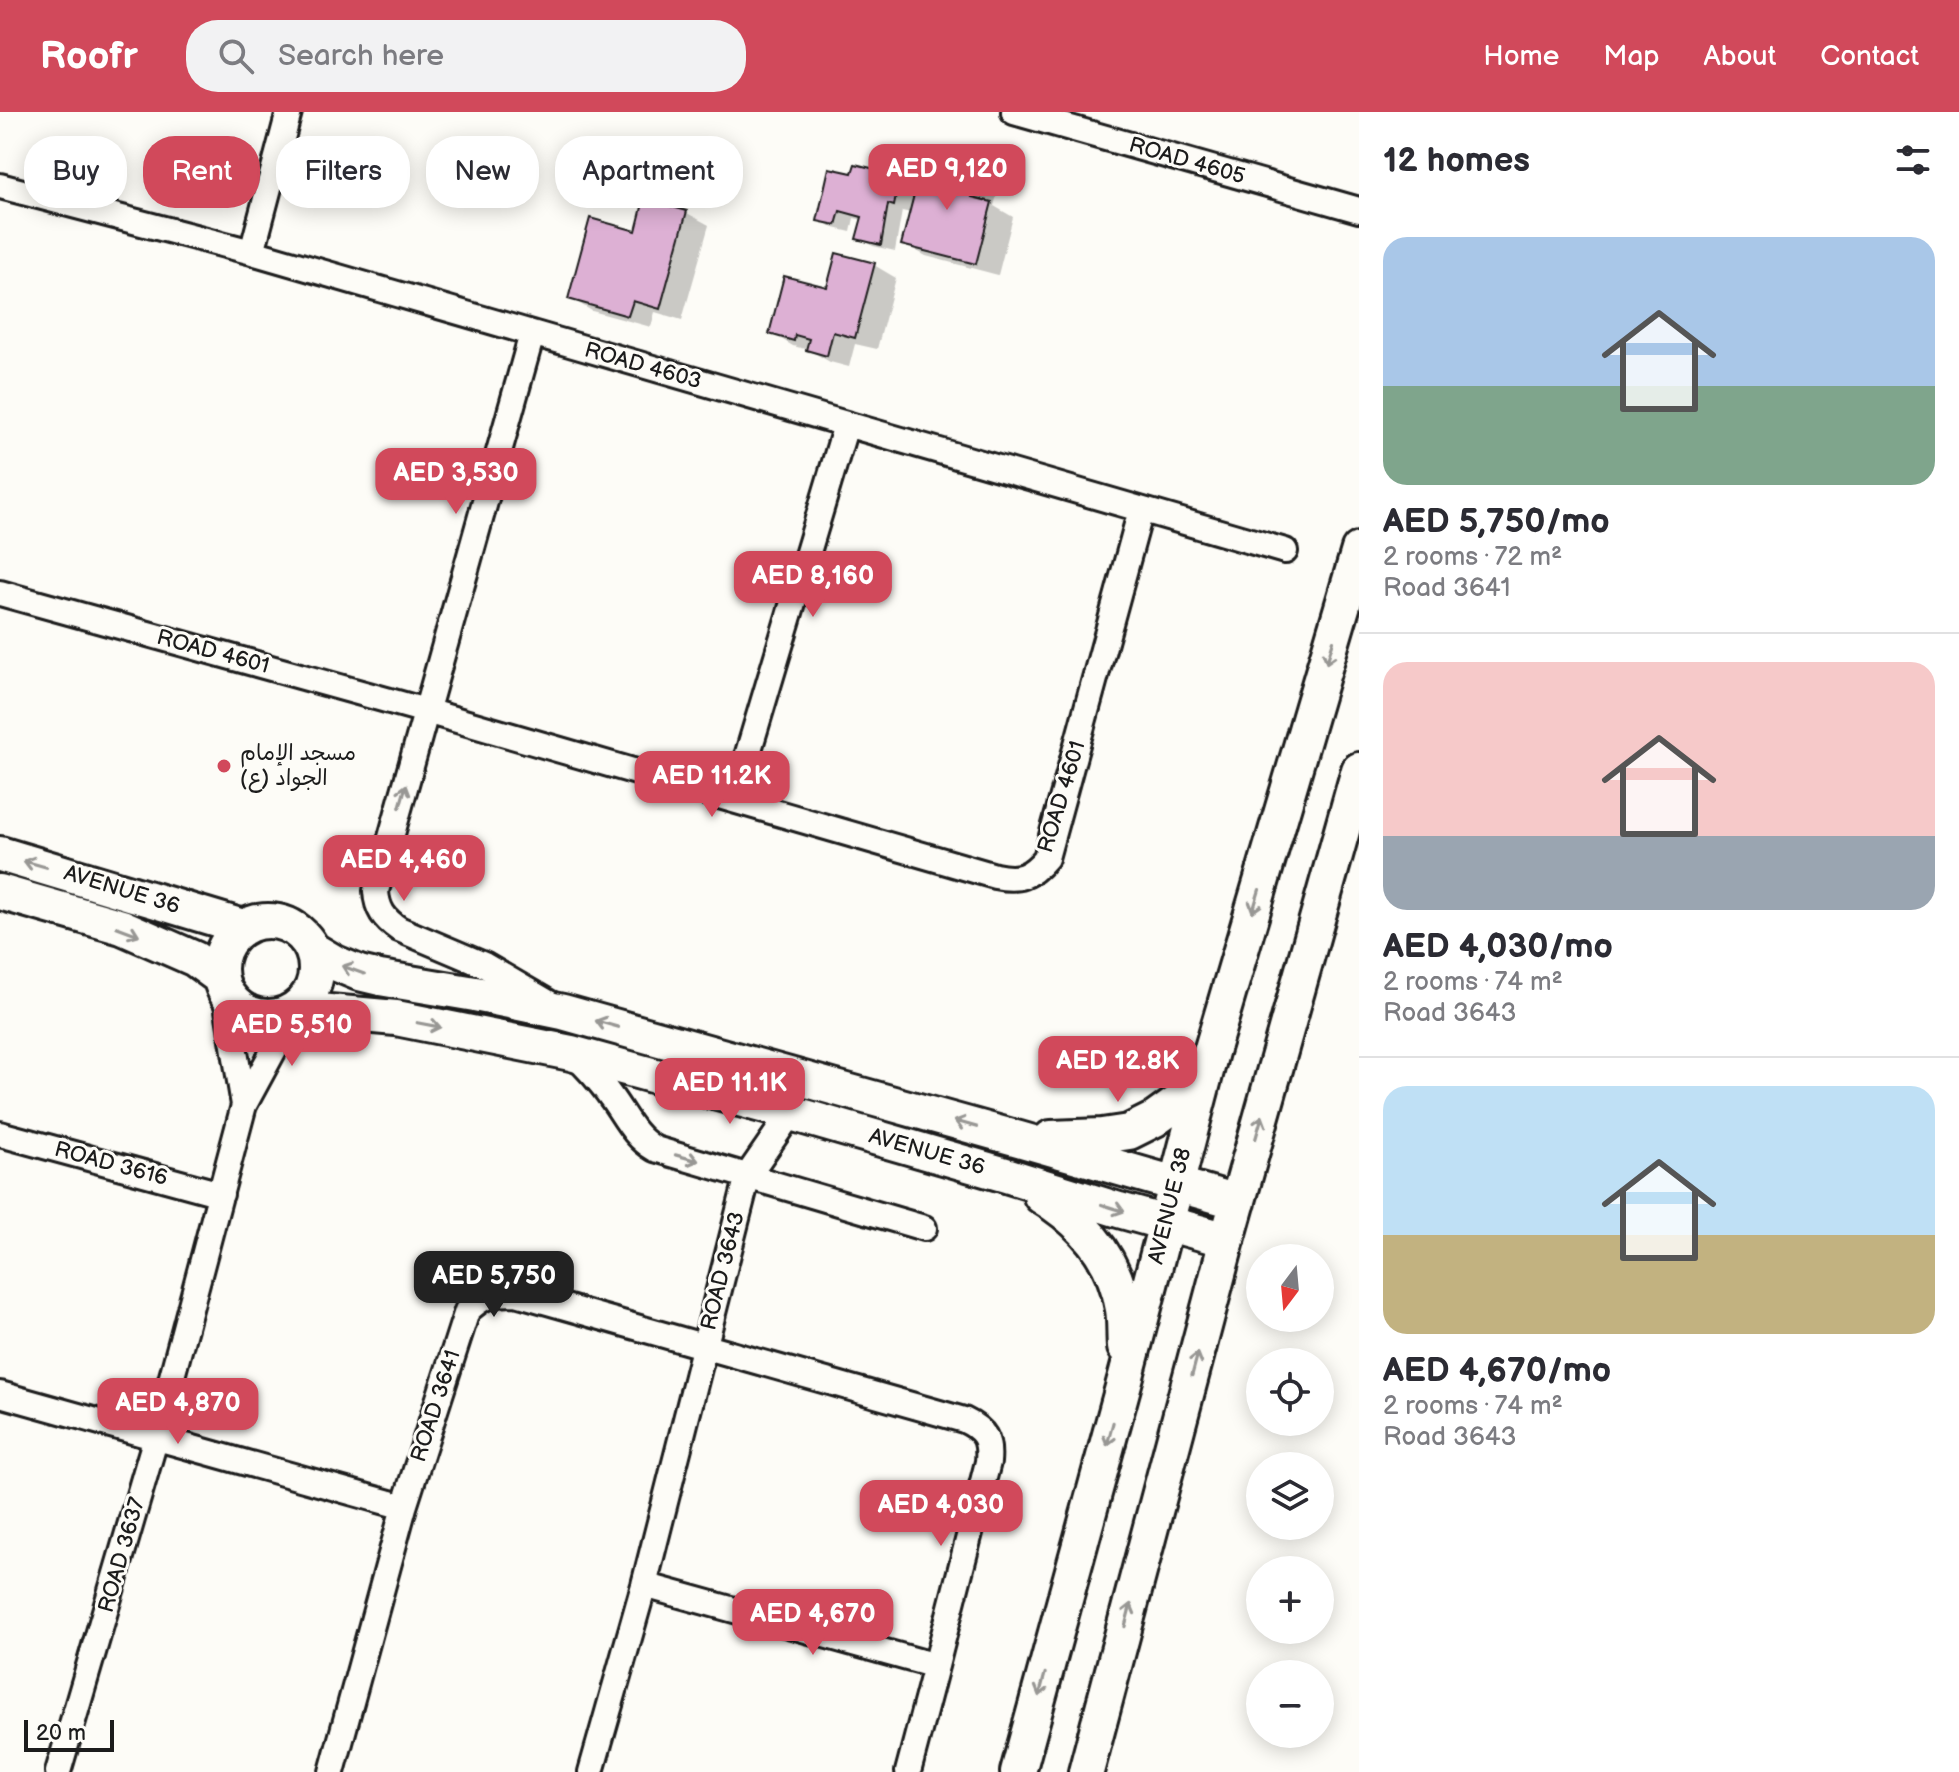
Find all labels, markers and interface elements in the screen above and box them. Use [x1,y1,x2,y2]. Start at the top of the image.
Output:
search box [186,20,746,92]
text: Roofr [40,34,138,79]
icon: search [214,34,258,78]
text: Search here [278,38,444,74]
text: Home [1483,40,1559,73]
text: Map [1603,40,1660,73]
text: About [1704,40,1776,73]
text: Contact [1820,40,1919,73]
street label: ROAD 4605 [1126,132,1248,190]
chip: Buy [24,136,127,208]
chip: Rent [143,136,260,208]
chip: Filters [276,136,410,208]
chip: New [426,136,539,208]
chip: Apartment [555,136,743,208]
icon: filters [1891,138,1935,182]
text: 12 homes [1383,140,1530,181]
pin: AED 9,120 [855,144,1039,212]
text: AED 9,120 [886,154,1008,185]
icon: home [1587,289,1731,433]
street label: ROAD 4603 [581,336,705,396]
pin: AED 3,530 [364,448,548,516]
text: AED 3,530 [393,458,519,489]
text: AED 5,750/mo [1383,501,1610,542]
text: 2 rooms · 72 m² [1383,542,1562,573]
pin: AED 8,160 [721,551,905,619]
text: AED 8,160 [752,561,874,592]
text: Road 3641 [1383,573,1511,604]
street label: ROAD 4601 [154,624,272,680]
one-way arrow [1322,639,1337,665]
icon: home [1587,714,1731,858]
street label: ROAD 4601 [1032,738,1092,856]
place label: مسجد الإمام الجواد (ع) [240,740,356,793]
pin: AED 11.2K [620,751,804,819]
marker: مسجد الإمام الجواد (ع) [215,757,233,775]
text: AED 11.2K [653,761,771,792]
one-way arrow [396,784,411,810]
pin: AED 4,460 [312,835,496,903]
text: AED 4,460 [341,845,467,876]
one-way arrow [22,856,48,871]
street label: AVENUE 36 [61,860,183,920]
one-way arrow [1248,888,1263,914]
one-way arrow [115,925,140,939]
text: AED 4,030/mo [1383,926,1613,967]
one-way arrow [341,962,366,976]
text: 2 rooms · 74 m² [1383,967,1563,998]
text: Road 3643 [1383,998,1517,1029]
pin: AED 5,510 [200,1000,384,1068]
text: AED 5,510 [232,1010,352,1041]
one-way arrow [595,1016,621,1031]
one-way arrow [416,1018,442,1033]
pin: AED 12.8K [1026,1036,1210,1104]
text: AED 12.8K [1056,1046,1180,1077]
pin: AED 11.1K [638,1058,822,1126]
text: AED 11.1K [673,1068,787,1099]
one-way arrow [1252,1115,1267,1141]
one-way arrow [953,1116,979,1131]
street label: AVENUE 36 [866,1123,988,1181]
street label: ROAD 3616 [51,1136,171,1192]
icon: home [1587,1138,1731,1282]
street label: AVENUE 38 [1142,1145,1198,1267]
one-way arrow [674,1151,700,1166]
one-way arrow [1099,1201,1125,1216]
street label: ROAD 3643 [695,1209,751,1333]
north arrow [1246,1244,1334,1332]
map controls [1246,1244,1334,1748]
pin: AED 5,750 [402,1251,586,1319]
text: AED 5,750 [432,1261,556,1292]
street label: ROAD 3641 [405,1347,467,1465]
button: locate [1246,1348,1334,1436]
text: AED 4,670/mo [1383,1350,1611,1391]
one-way arrow [1189,1352,1204,1378]
pin: AED 4,870 [86,1378,270,1446]
text: AED 4,870 [115,1388,241,1419]
text: 2 rooms · 74 m² [1383,1391,1563,1422]
one-way arrow [1102,1421,1117,1447]
text: Road 3643 [1383,1422,1517,1453]
button: layers [1246,1452,1334,1540]
pin: AED 4,030 [849,1480,1033,1548]
text: AED 4,030 [878,1490,1004,1521]
street label: ROAD 3637 [93,1494,151,1616]
button: + [1246,1556,1334,1644]
pin: AED 4,670 [721,1589,905,1657]
text: AED 4,670 [750,1599,876,1630]
one-way arrow [1121,1603,1136,1629]
button: − [1246,1660,1334,1748]
one-way arrow [1034,1672,1049,1698]
scale bar [24,1716,114,1752]
text: 20 m [36,1720,86,1747]

